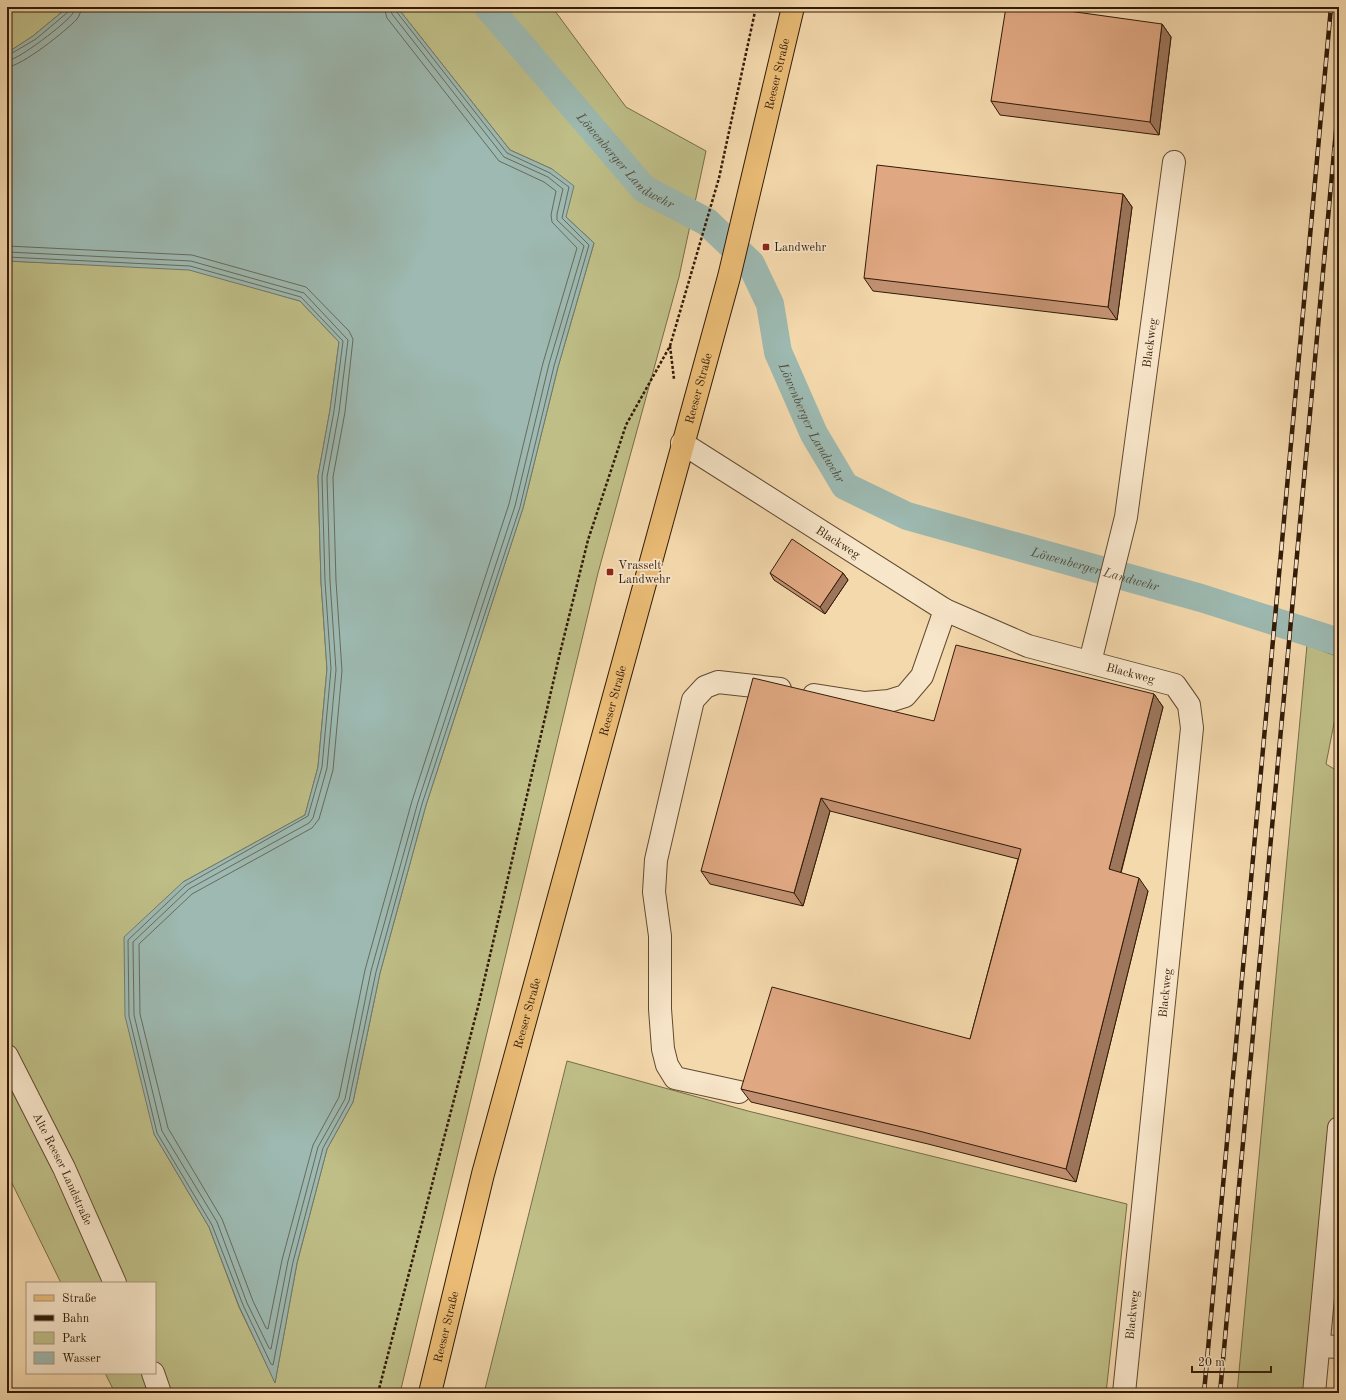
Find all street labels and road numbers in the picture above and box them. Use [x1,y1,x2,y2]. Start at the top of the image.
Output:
street label: Reeser Straße [764,37,792,111]
street label: Blackweg [1141,317,1160,369]
street label: Reeser Straße [684,351,715,425]
street label: Blackweg [813,525,862,562]
street label: Blackweg [1105,662,1156,686]
street label: Reeser Straße [598,664,629,738]
street label: Blackweg [1157,967,1175,1018]
street label: Reeser Straße [513,976,544,1050]
street label: Alte Reeser Landstraße [30,1111,94,1228]
street label: Blackweg [1124,1289,1142,1340]
street label: Reeser Straße [433,1290,462,1364]

